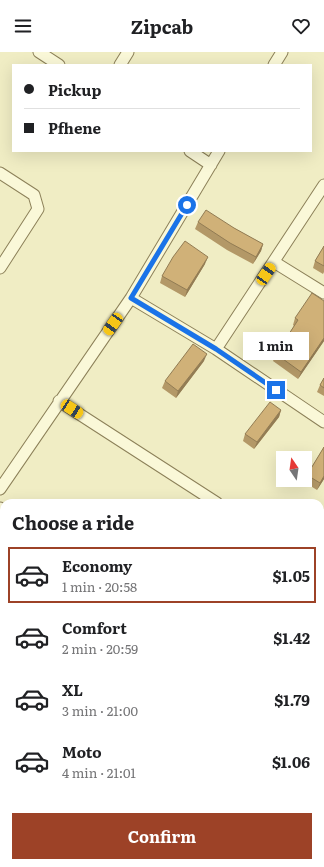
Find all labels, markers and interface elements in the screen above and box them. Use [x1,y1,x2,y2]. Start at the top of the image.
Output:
text: Zipcab [131,13,193,40]
icon: menu [12,15,34,37]
icon: heart [290,15,312,37]
text: Pickup [48,78,101,101]
text: Pfhene [48,116,101,139]
route start [178,196,196,214]
car [254,261,278,287]
car [101,311,125,337]
callout: 1 min [243,332,309,360]
text: 1 min [259,336,293,355]
route end [267,381,285,399]
car [59,397,85,421]
north arrow [276,451,312,487]
map controls [276,451,312,487]
text: Choose a ride [12,509,134,536]
text: Economy [62,554,132,577]
icon: car [14,557,50,593]
text: $1.05 [273,564,310,587]
text: 1 min · 20:58 [62,577,137,596]
text: Comfort [62,616,127,639]
icon: car [14,619,50,655]
text: $1.42 [273,626,310,649]
text: 2 min · 20:59 [62,639,138,658]
text: XL [62,678,83,701]
icon: car [14,681,50,717]
text: $1.79 [274,688,310,711]
text: 3 min · 21:00 [62,701,138,720]
text: Moto [62,740,102,763]
icon: car [14,743,50,779]
text: $1.06 [272,750,310,773]
text: 4 min · 21:01 [62,763,136,782]
button: Confirm [12,813,312,859]

